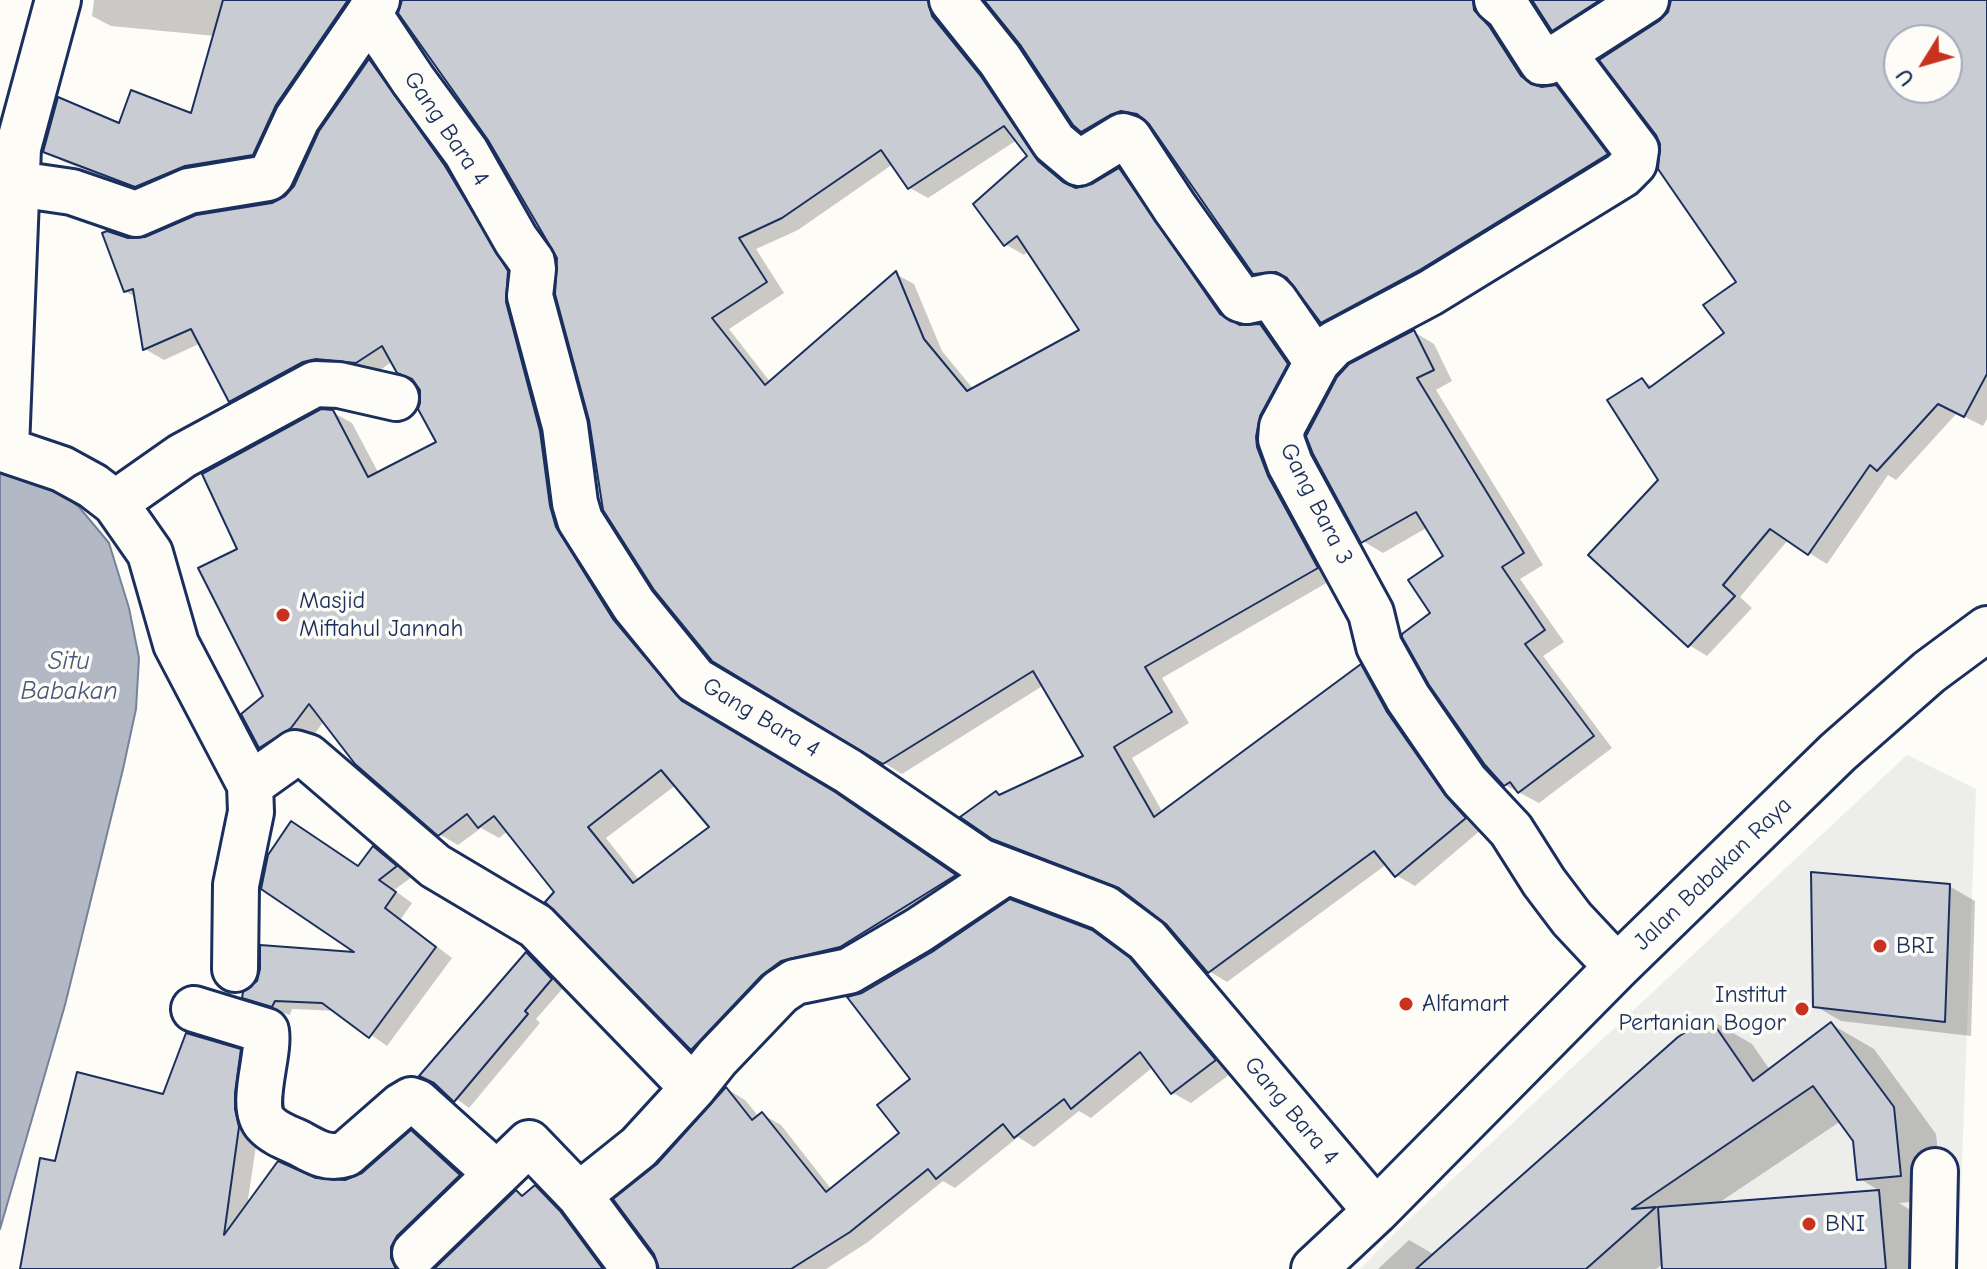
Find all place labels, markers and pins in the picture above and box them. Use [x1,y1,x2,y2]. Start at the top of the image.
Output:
place label: Masjid Miftahul Jannah [299,587,463,643]
marker: Masjid Miftahul Jannah [274,606,292,624]
place label: BRI [1896,932,1935,960]
marker: BRI [1871,937,1889,955]
place label: Institut Pertanian Bogor [1619,981,1786,1037]
place label: Alfamart [1422,990,1508,1018]
marker: Alfamart [1397,995,1415,1013]
marker: Institut Pertanian Bogor [1793,1000,1811,1018]
place label: BNI [1825,1210,1865,1238]
marker: BNI [1800,1215,1818,1233]

